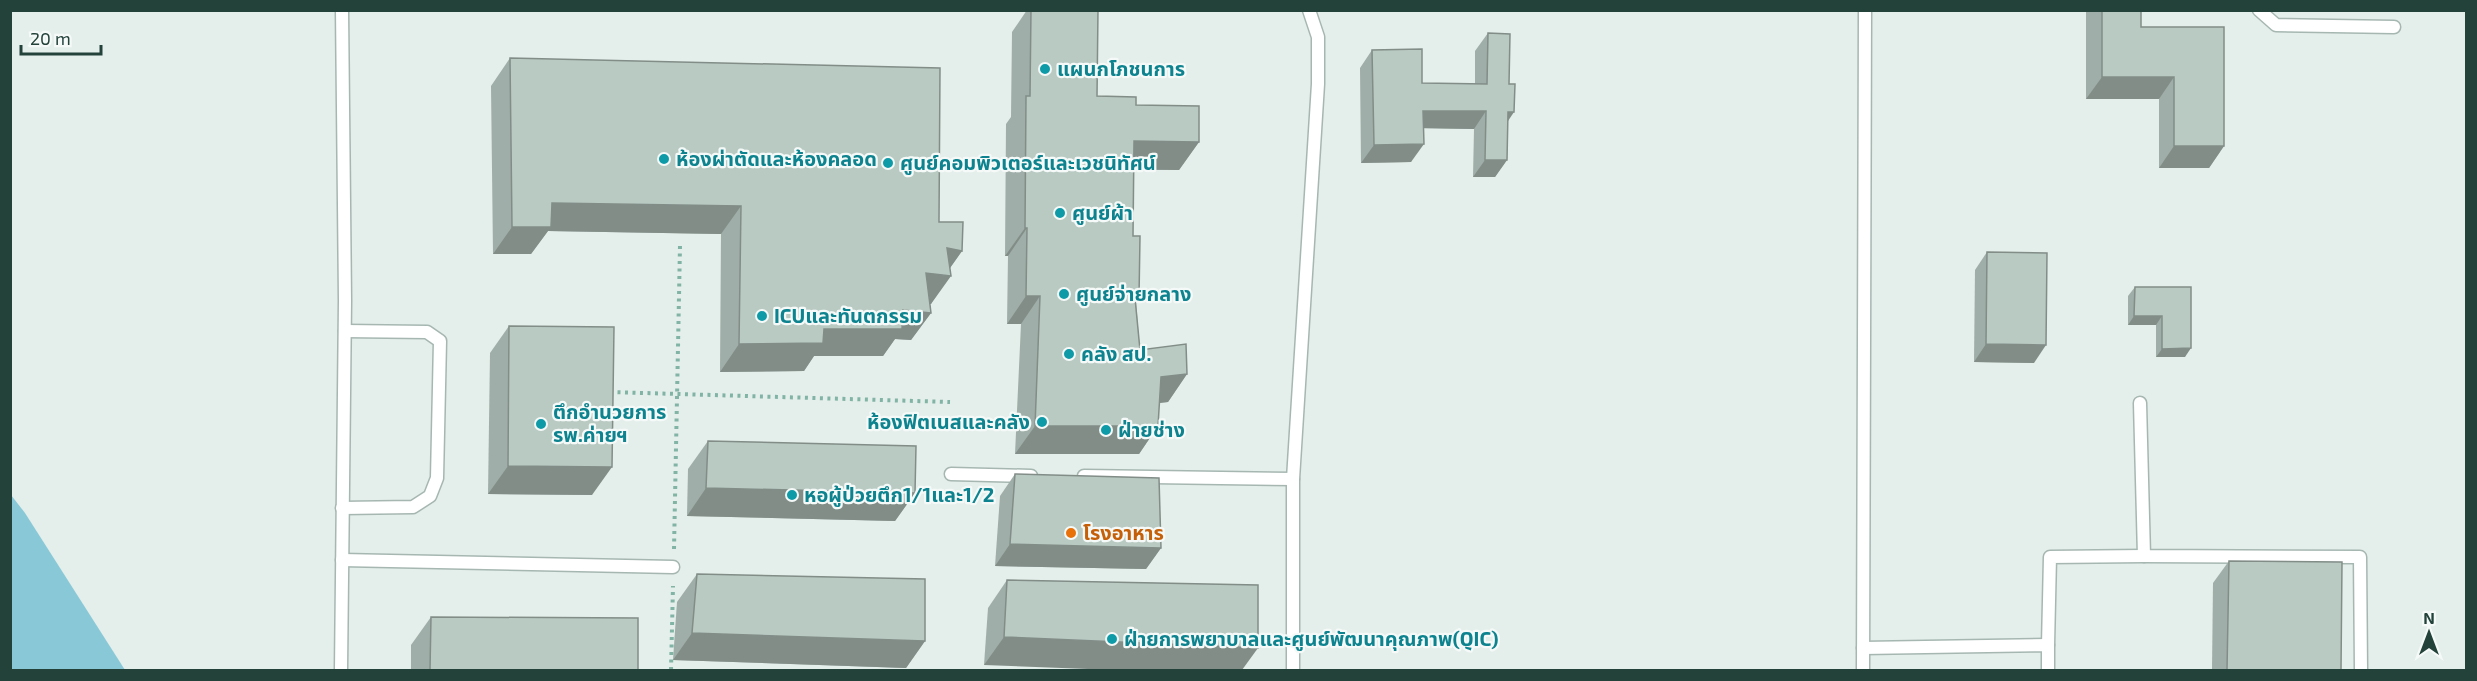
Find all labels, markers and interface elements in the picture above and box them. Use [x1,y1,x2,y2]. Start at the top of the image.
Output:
scale bar [21,18,100,56]
text: 20 m [30,27,71,49]
place label: แผนกโภชนการ [1057,56,1185,80]
marker: แผนกโภชนการ [1038,62,1052,76]
place label: ห้องผ่าตัดและห้องคลอด [676,146,877,170]
place label: ศูนย์คอมพิวเตอร์และเวชนิทัศน์ [900,150,1156,175]
marker: ห้องผ่าตัดและห้องคลอด [657,152,671,166]
marker: ศูนย์คอมพิวเตอร์และเวชนิทัศน์ [881,156,895,170]
place label: ศูนย์ผ้า [1072,200,1133,225]
marker: ศูนย์ผ้า [1053,206,1067,220]
place label: ศูนย์จ่ายกลาง [1076,281,1191,306]
marker: ศูนย์จ่ายกลาง [1057,287,1071,301]
place label: ICUและทันตกรรม [774,303,922,327]
marker: ICUและทันตกรรม [755,309,769,323]
place label: คลัง สป. [1081,341,1151,365]
marker: คลัง สป. [1062,347,1076,361]
place label: ตึกอำนวยการ รพ.ค่ายฯ [553,399,666,446]
place label: ห้องฟิตเนสและคลัง [867,409,1030,433]
marker: ห้องฟิตเนสและคลัง [1035,415,1049,429]
marker: ตึกอำนวยการ รพ.ค่ายฯ [534,417,548,431]
place label: ฝ่ายช่าง [1118,417,1185,441]
marker: ฝ่ายช่าง [1099,423,1113,437]
place label: หอผู้ป่วยตึก1/1และ1/2 [804,482,994,507]
marker: หอผู้ป่วยตึก1/1และ1/2 [785,488,799,502]
place label: โรงอาหาร [1083,520,1164,544]
marker: โรงอาหาร [1064,526,1078,540]
north arrow [2399,603,2459,663]
text: N [2423,608,2435,627]
place label: ฝ่ายการพยาบาลและศูนย์พัฒนาคุณภาพ(QIC) [1124,626,1498,651]
marker: ฝ่ายการพยาบาลและศูนย์พัฒนาคุณภาพ(QIC) [1105,632,1119,646]

